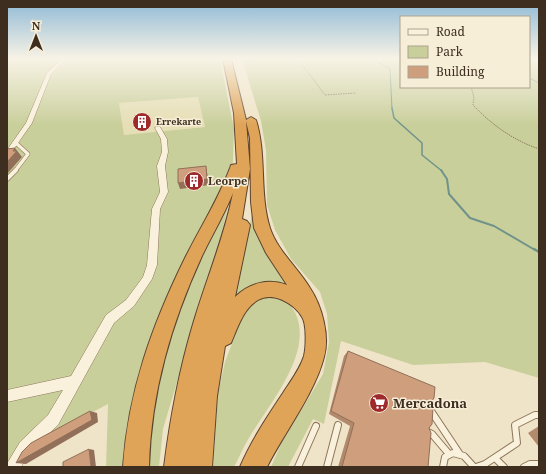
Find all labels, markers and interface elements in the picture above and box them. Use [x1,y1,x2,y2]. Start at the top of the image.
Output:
north arrow [16,16,56,56]
legend [400,16,530,88]
text: N [32,18,41,33]
text: Road [436,23,466,40]
text: Park [436,43,464,60]
text: Building [436,63,485,80]
building icon: Errekarte [131,111,153,133]
place label: Errekarte [156,115,201,128]
building icon: Leorpe [183,170,205,192]
place label: Leorpe [208,173,247,188]
supermarket icon: Mercadona [368,392,390,414]
place label: Mercadona [393,394,467,412]

